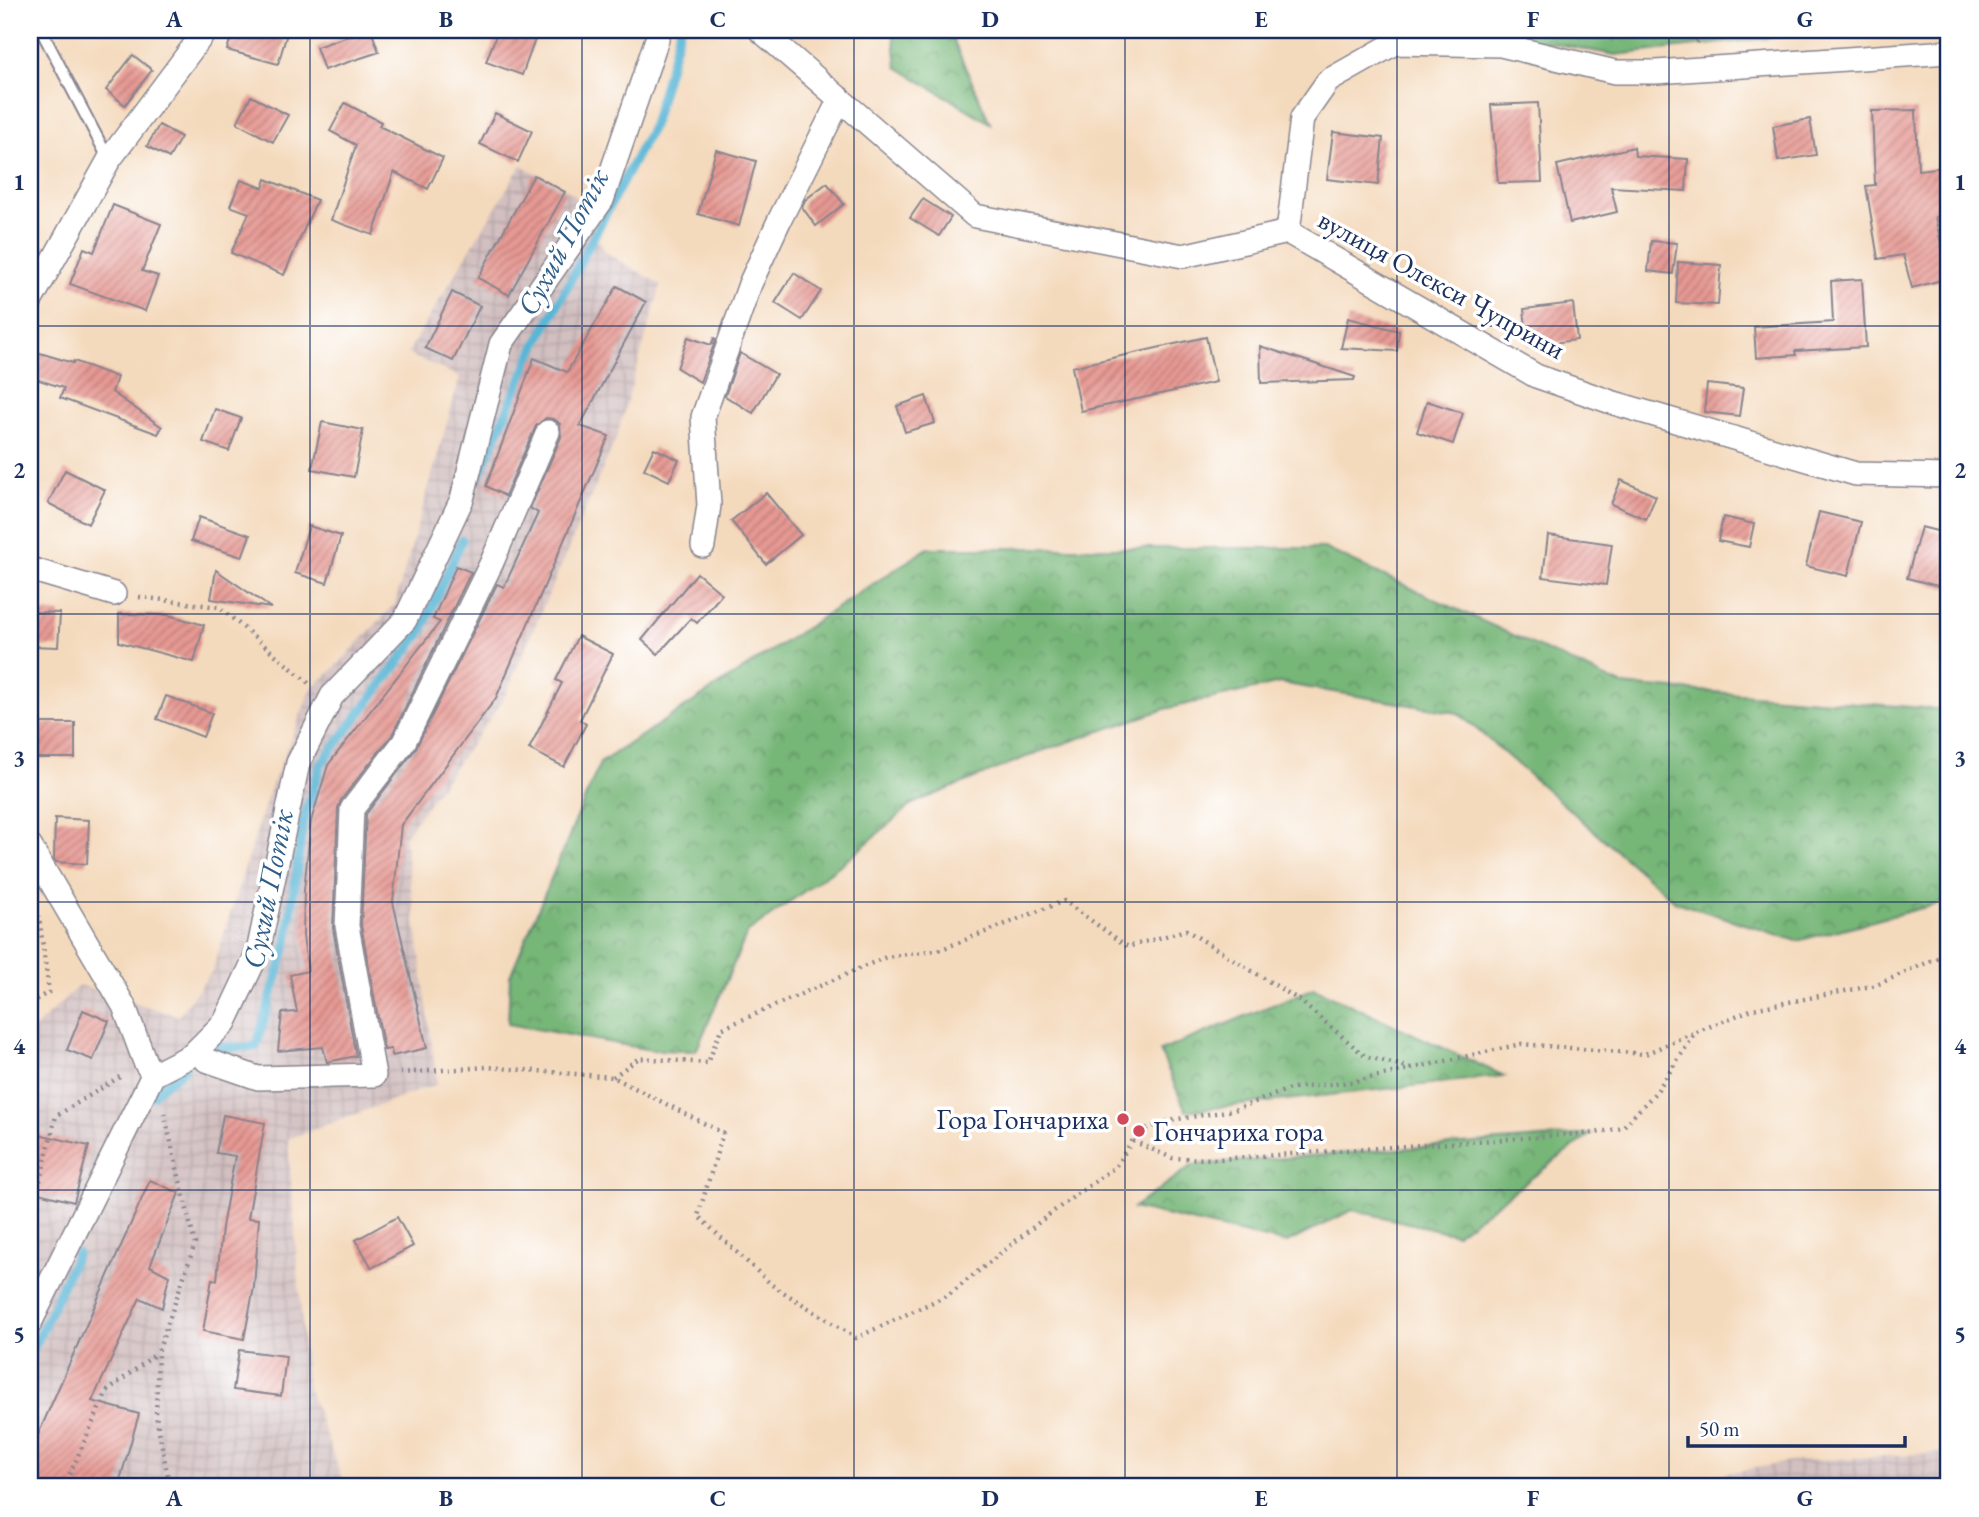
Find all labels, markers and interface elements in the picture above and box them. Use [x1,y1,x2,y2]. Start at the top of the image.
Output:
text: A [165,4,183,34]
text: B [439,4,453,34]
text: C [710,4,726,34]
text: D [981,4,999,34]
text: E [1254,4,1268,34]
text: F [1527,4,1540,34]
text: G [1797,4,1813,34]
water label: Сухий Потік [507,161,618,322]
text: 1 [13,167,25,197]
text: 1 [1954,167,1966,197]
street label: вулиця Олекси Чуприни [1312,201,1572,367]
text: 2 [13,455,25,485]
text: 2 [1954,455,1966,485]
text: 3 [13,743,25,773]
text: 3 [1954,743,1966,773]
water label: Сухий Потік [233,805,302,972]
text: 4 [13,1031,26,1061]
text: 4 [1954,1031,1967,1061]
place label: Гора Гончариха [936,1101,1110,1137]
marker: Гора Гончариха [1115,1111,1131,1127]
place label: Гончариха гора [1153,1113,1325,1149]
marker: Гончариха гора [1131,1123,1147,1139]
text: 5 [13,1319,25,1349]
text: 5 [1954,1319,1966,1349]
scale bar [1688,1405,1906,1449]
text: 50 m [1699,1415,1740,1442]
text: A [165,1483,183,1513]
text: B [439,1483,453,1513]
text: C [710,1483,726,1513]
text: D [981,1483,999,1513]
text: E [1254,1483,1268,1513]
text: F [1527,1483,1540,1513]
text: G [1797,1483,1813,1513]

